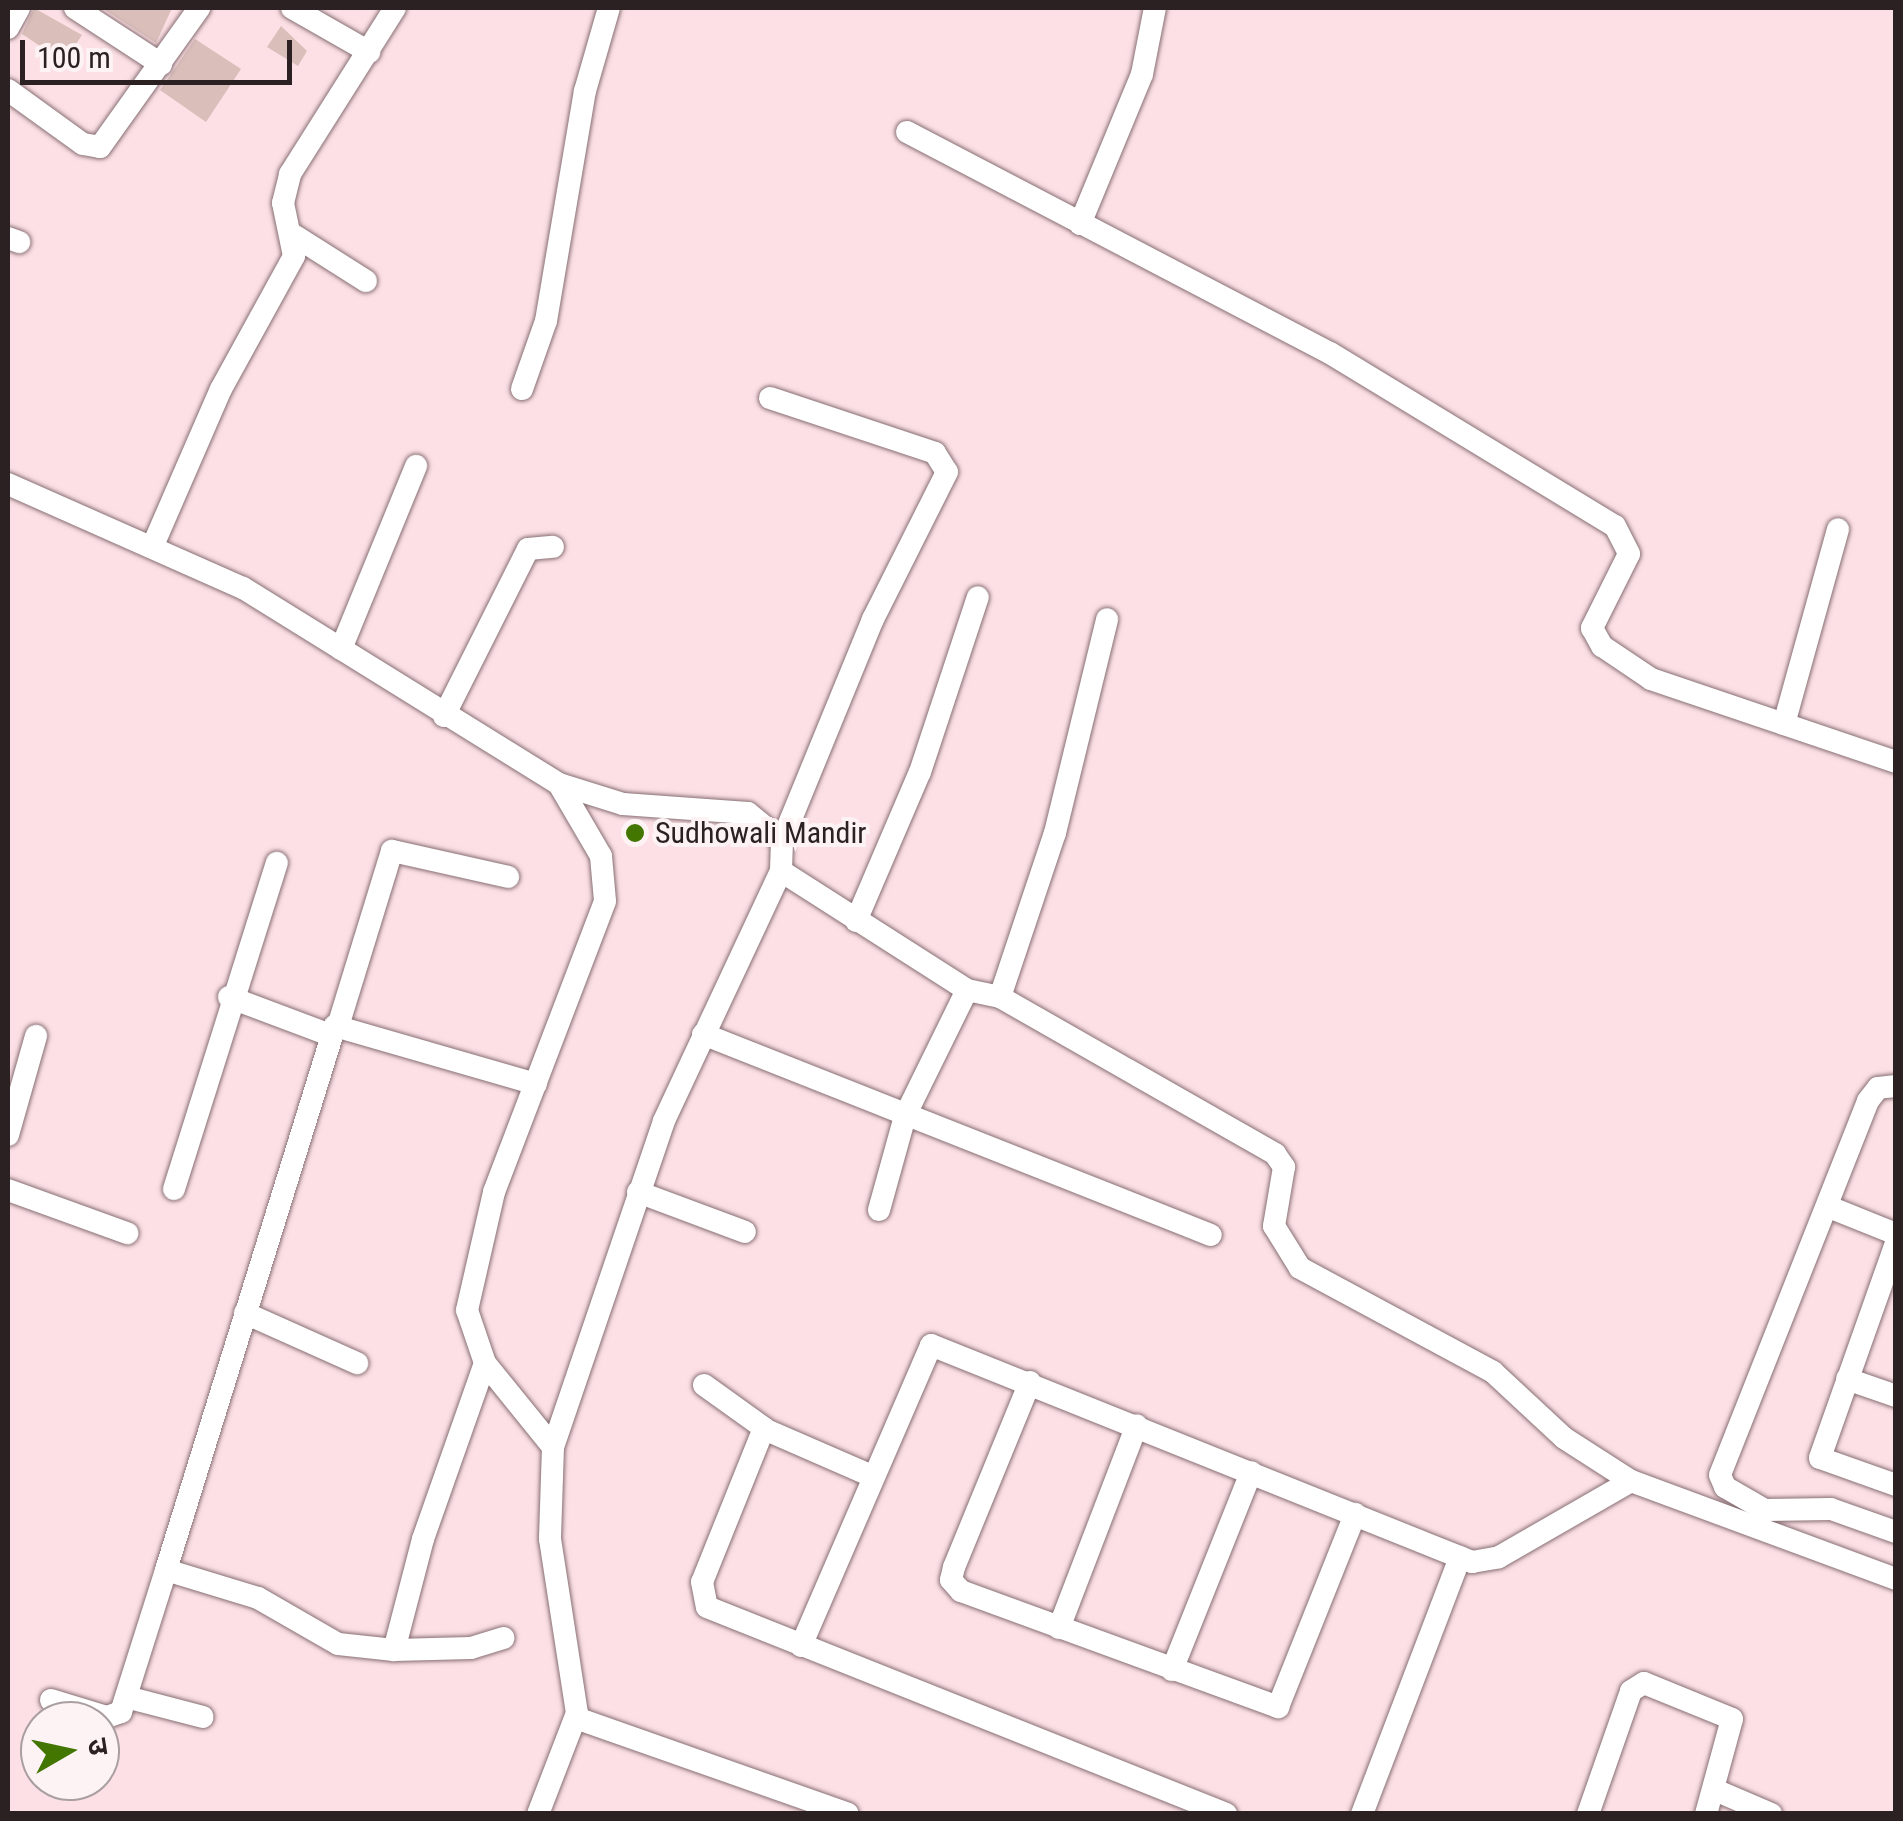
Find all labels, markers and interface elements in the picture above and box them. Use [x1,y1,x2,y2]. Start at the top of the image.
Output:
scale bar [25,20,298,82]
text: 100 m [37,40,111,75]
place label: Sudhowali Mandir [655,815,866,851]
marker: Sudhowali Mandir [624,822,646,844]
north arrow [20,1701,120,1801]
text: उ [81,1736,116,1757]

